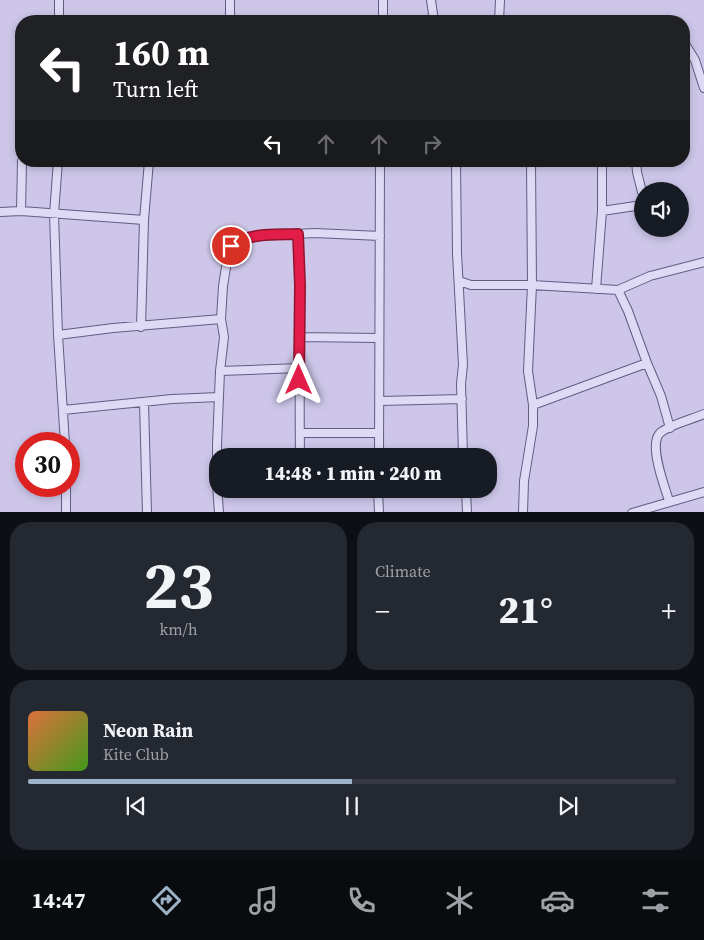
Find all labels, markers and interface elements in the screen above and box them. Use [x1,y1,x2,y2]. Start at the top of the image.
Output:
text: 160 m [113,29,209,77]
icon: left [30,35,95,100]
text: Turn left [113,74,198,104]
icon: left [259,130,287,158]
icon: ahead [312,130,340,158]
icon: ahead [365,130,393,158]
icon: right [418,130,446,158]
map controls [634,182,689,237]
button: sound [634,182,689,237]
pin [210,225,252,267]
icon: arrive [217,232,245,260]
position arrow [272,353,324,405]
speed limit sign: 30 [15,432,80,497]
text: 14:48 · 1 min · 240 m [264,460,442,486]
text: 23 [143,541,214,630]
text: Climate [375,560,431,582]
text: 21° [498,584,553,636]
text: − [375,592,390,630]
text: + [661,592,676,630]
text: km/h [159,618,198,640]
text: Neon Rain [103,717,193,743]
text: Kite Club [103,743,169,765]
icon: previous [122,792,150,820]
icon: pause [338,792,366,820]
icon: next [554,792,582,820]
icon: directions [149,883,184,918]
icon: music [246,883,281,918]
icon: phone [344,883,379,918]
icon: climate [442,883,477,918]
icon: car [540,883,575,918]
icon: filters [638,883,673,918]
text: 14:47 [31,885,86,915]

